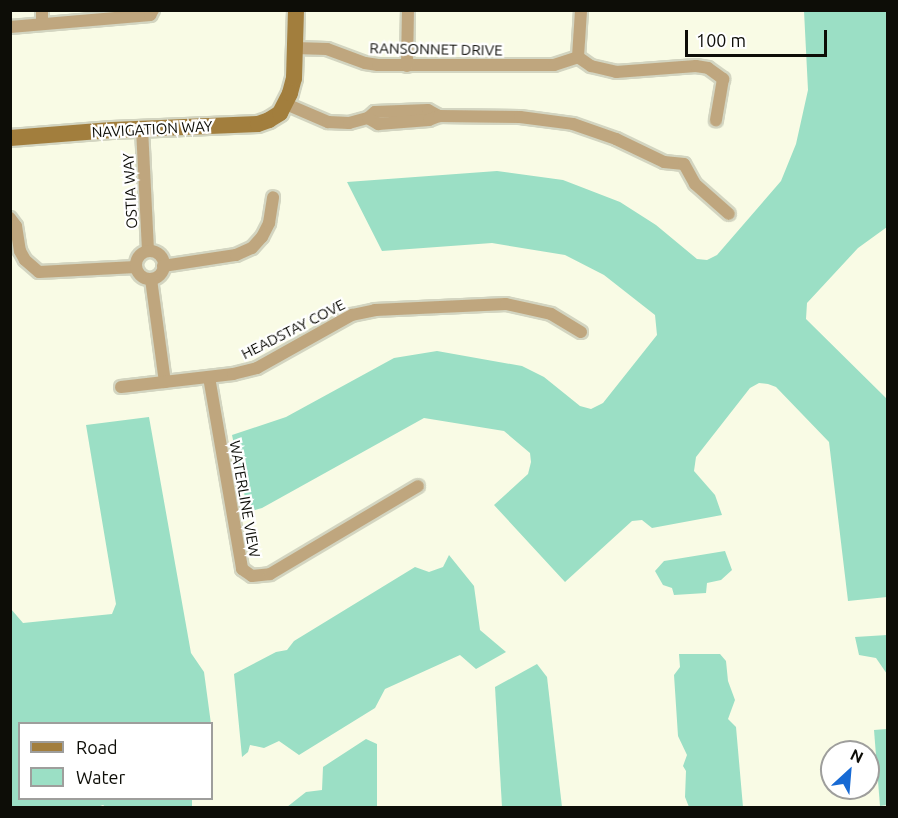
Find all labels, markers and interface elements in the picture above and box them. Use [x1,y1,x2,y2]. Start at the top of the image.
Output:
scale bar [688,18,830,56]
text: 100 m [696,30,746,50]
street label: RANSONNET DRIVE [369,39,503,59]
street label: NAVIGATION WAY [91,117,213,141]
street label: OSTIA WAY [119,153,141,229]
street label: HEADSTAY COVE [238,295,348,363]
street label: WATERLINE VIEW [226,439,264,559]
legend [18,722,213,800]
text: Road [76,737,118,757]
north arrow [820,740,880,800]
text: N [848,745,866,766]
text: Water [76,767,125,787]

